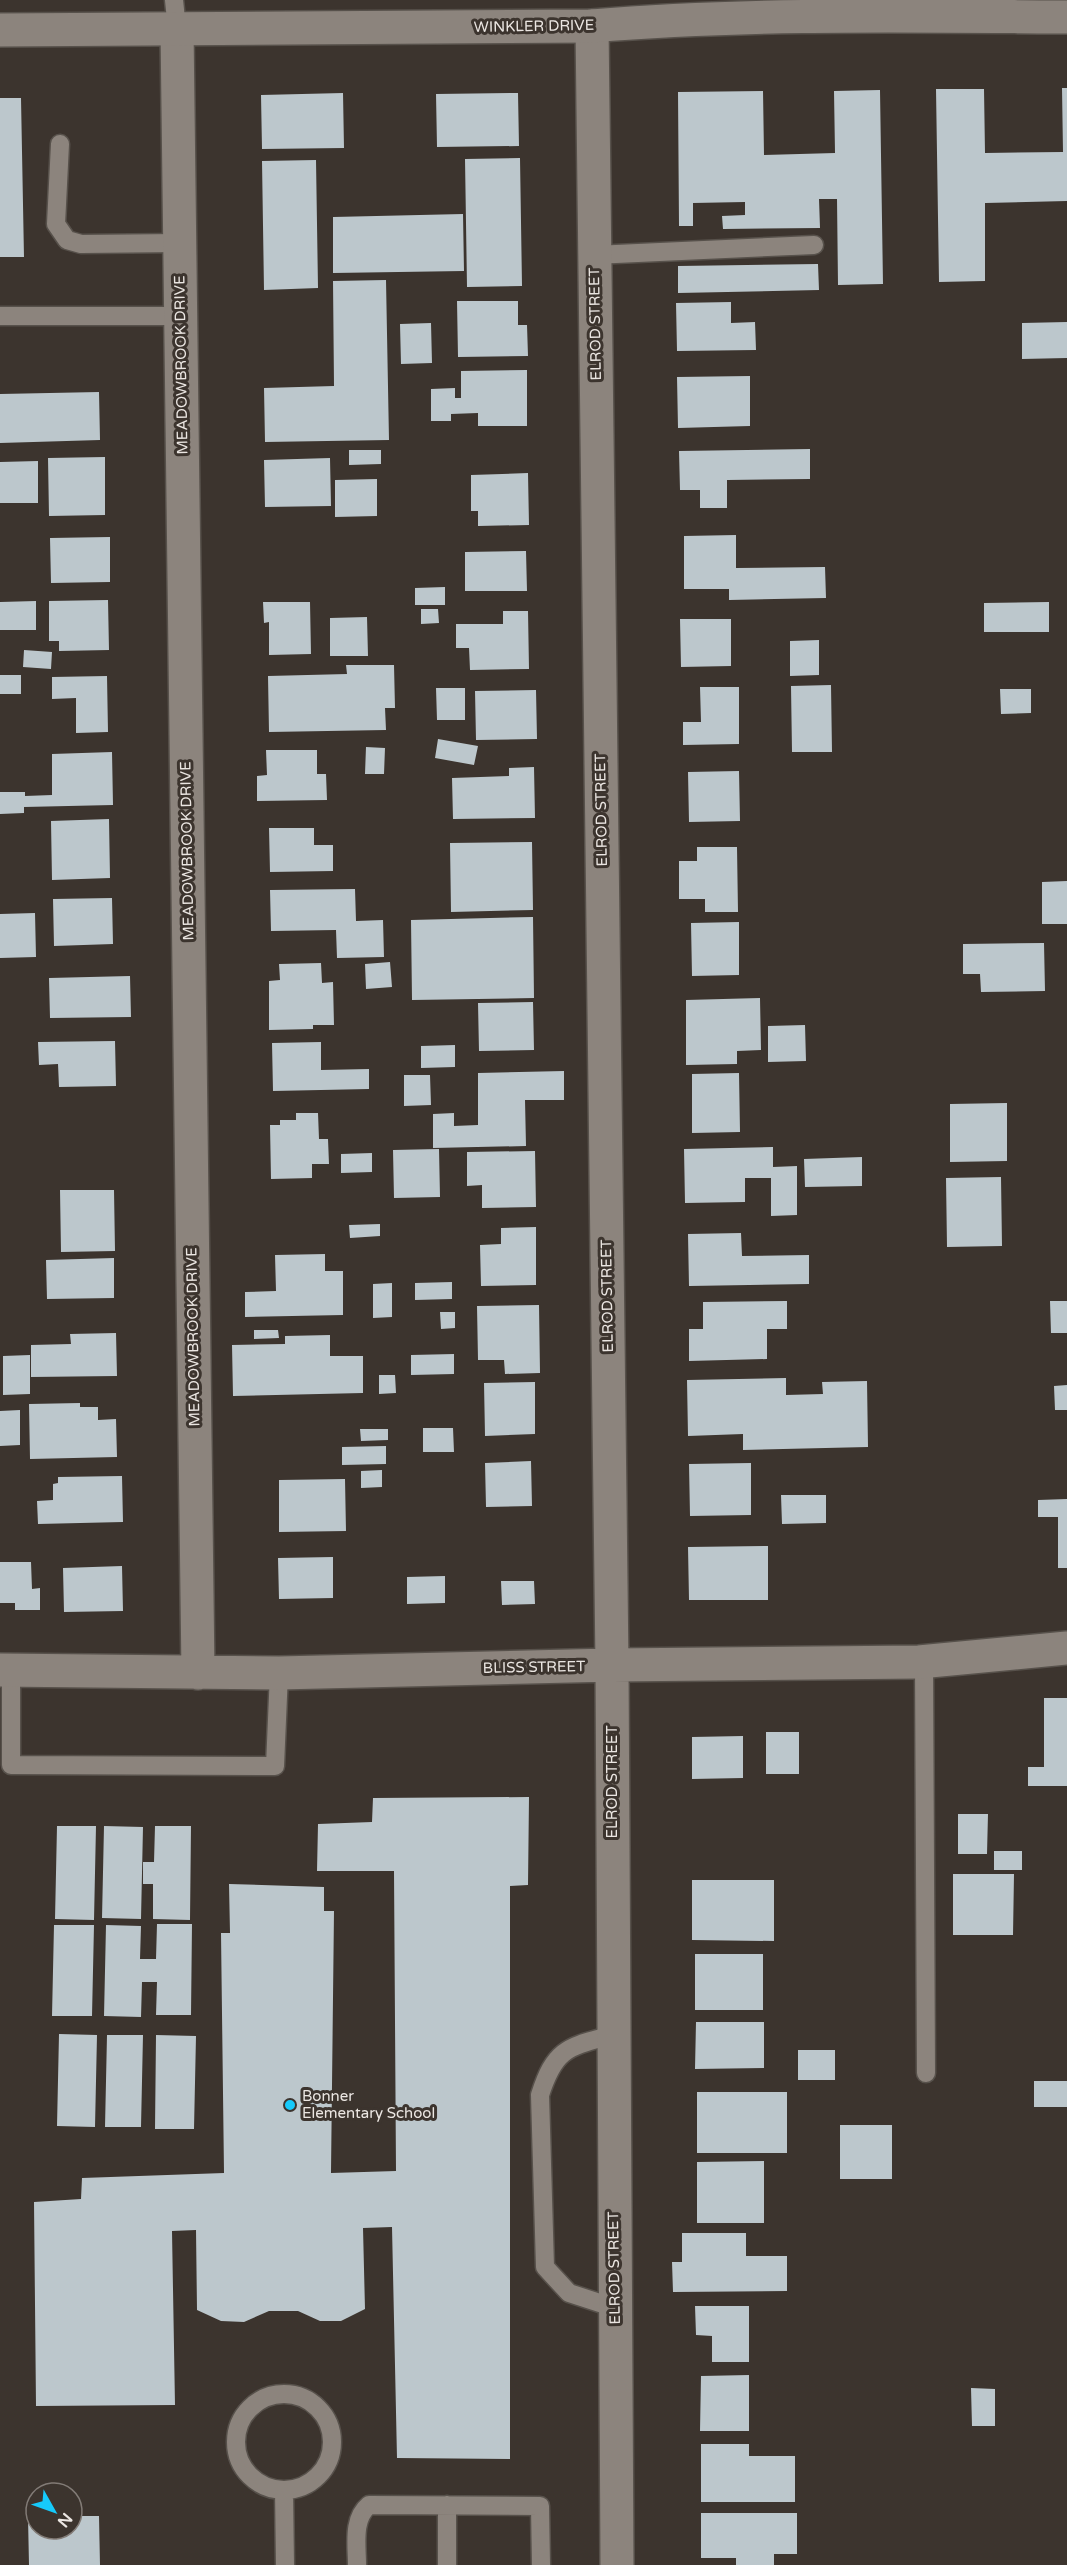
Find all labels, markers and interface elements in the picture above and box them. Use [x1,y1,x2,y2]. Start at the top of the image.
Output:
street label: WINKLER DRIVE [474,16,594,36]
street label: ELROD STREET [585,267,605,381]
street label: MEADOWBROOK DRIVE [170,275,192,455]
street label: ELROD STREET [591,753,611,867]
street label: MEADOWBROOK DRIVE [176,761,198,941]
street label: ELROD STREET [597,1239,617,1353]
street label: MEADOWBROOK DRIVE [182,1247,204,1427]
street label: BLISS STREET [483,1657,585,1677]
street label: ELROD STREET [603,1725,621,1839]
place label: Bonner Elementary School [302,2087,435,2122]
marker: Bonner Elementary School [283,2098,297,2112]
street label: ELROD STREET [604,2211,624,2325]
north arrow [24,2481,84,2541]
text: N [53,2509,77,2531]

